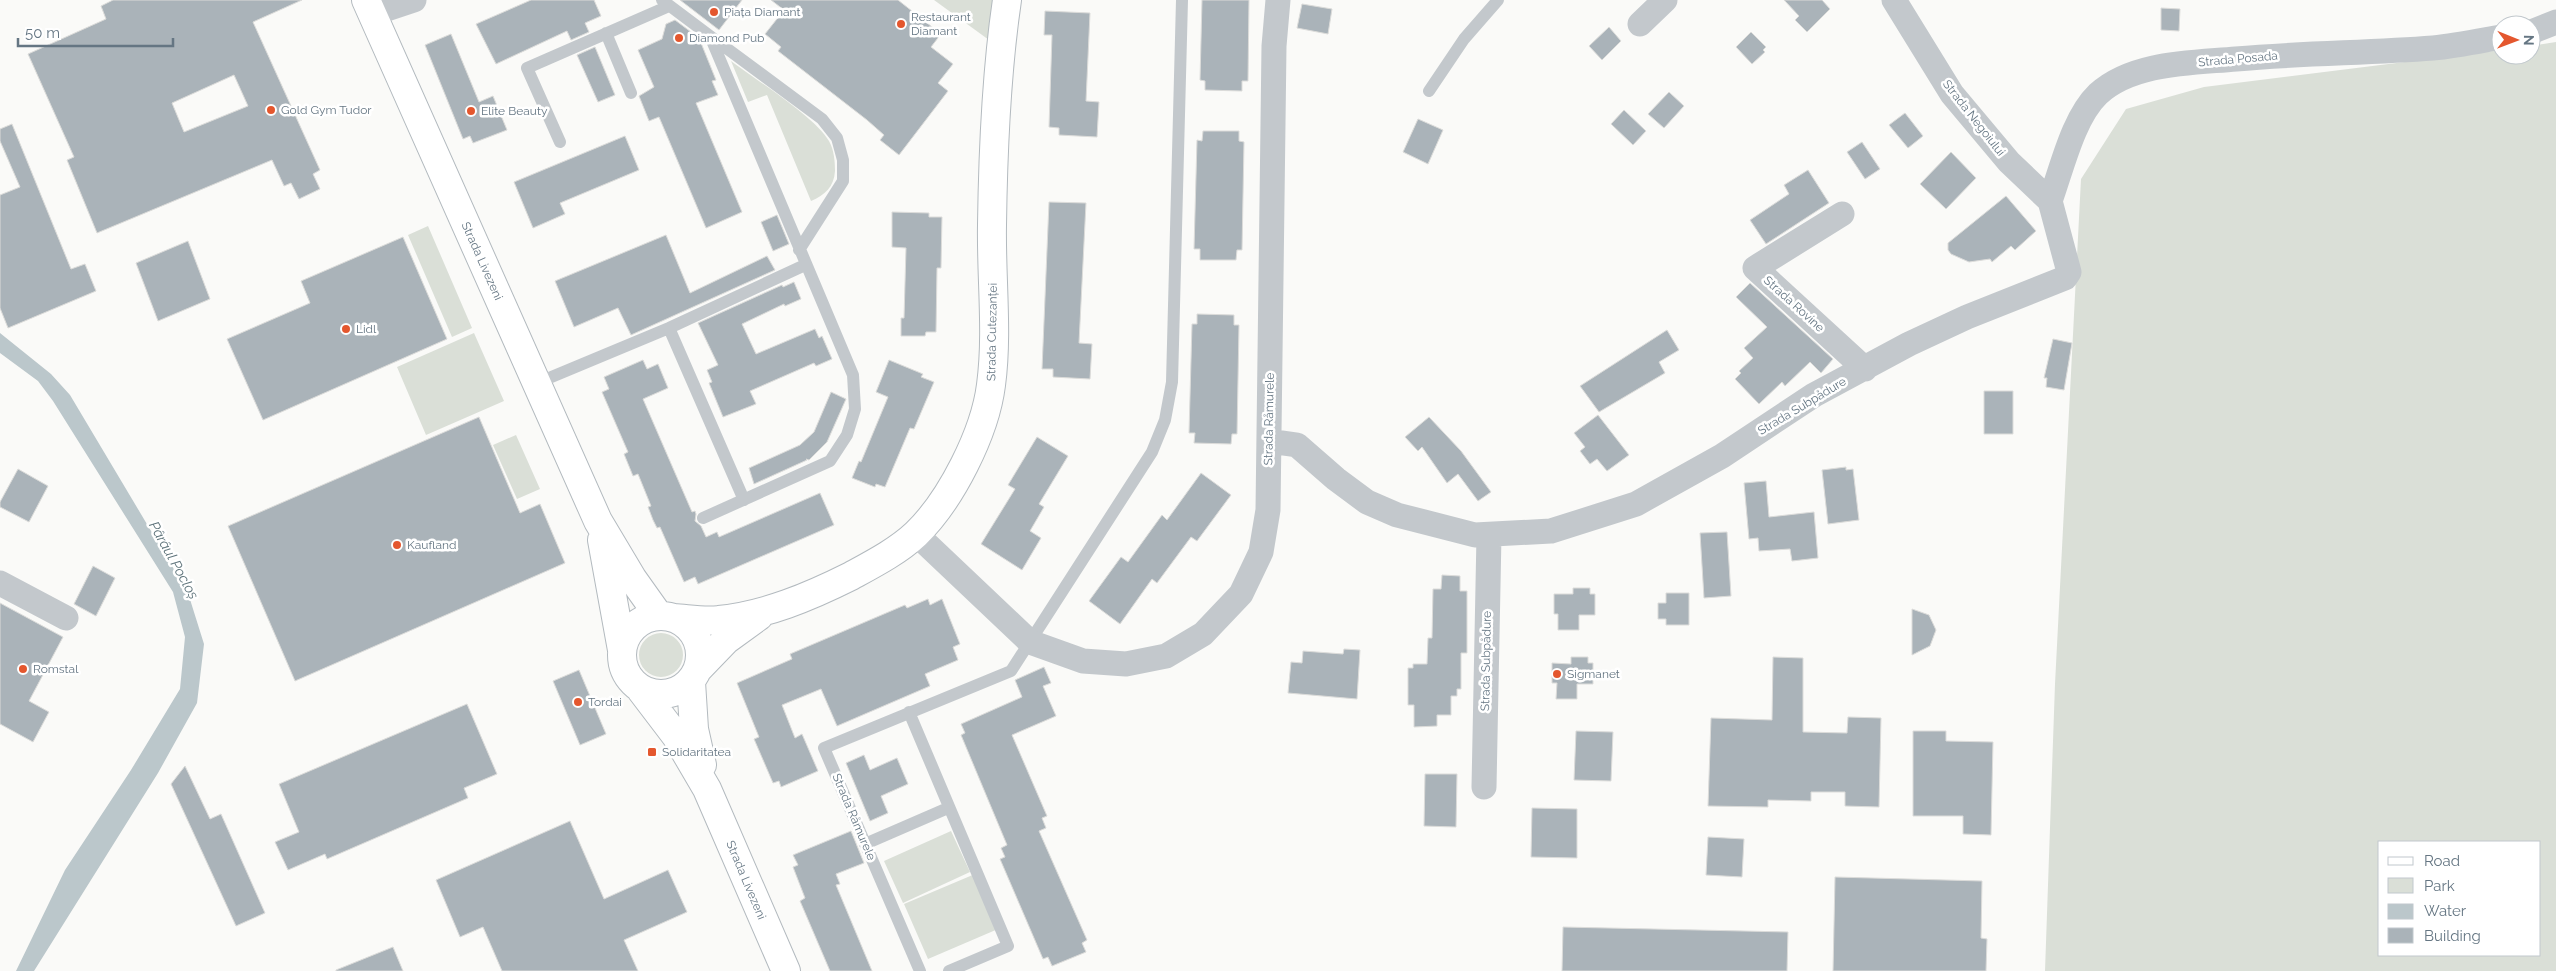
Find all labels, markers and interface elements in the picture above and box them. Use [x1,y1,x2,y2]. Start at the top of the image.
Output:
place label: Piața Diamant [724,5,800,19]
marker: Piața Diamant [708,6,720,18]
place label: Restaurant Diamant [911,10,971,38]
scale bar [18,15,172,47]
north arrow [2491,15,2541,65]
marker: Restaurant Diamant [895,18,907,30]
text: 50 m [25,24,60,42]
place label: Diamond Pub [689,31,764,45]
marker: Diamond Pub [673,32,685,44]
text: N [2521,35,2537,46]
street label: Strada Posada [2198,49,2278,69]
street label: Strada Negoiului [1940,77,2008,159]
place label: Gold Gym Tudor [281,103,372,117]
marker: Gold Gym Tudor [265,104,277,116]
place label: Elite Beauty [481,104,548,118]
marker: Elite Beauty [465,105,477,117]
street label: Strada Livezeni [458,220,506,302]
street label: Strada Rovine [1761,273,1827,335]
street label: Strada Cutezanței [984,283,1000,381]
place label: Lidl [356,322,377,336]
marker: Lidl [340,323,352,335]
street label: Strada Rămurele [1261,372,1277,466]
street label: Strada Subpădure [1755,374,1849,438]
water label: Pârâul Pocloș [146,518,202,602]
place label: Kaufland [407,538,456,552]
marker: Kaufland [391,539,403,551]
street label: Strada Subpădure [1478,611,1494,711]
place label: Romstal [33,662,79,676]
marker: Romstal [17,663,29,675]
place label: Sigmanet [1567,667,1620,681]
marker: Sigmanet [1551,668,1563,680]
place label: Tordai [588,695,622,709]
marker: Tordai [572,696,584,708]
place label: Solidaritatea [662,745,731,759]
marker: Solidaritatea [646,746,658,758]
street label: Strada Rămurele [829,772,879,862]
street label: Strada Livezeni [723,839,769,921]
legend [2378,841,2541,956]
text: Road [2424,852,2460,870]
text: Park [2424,877,2455,895]
text: Water [2424,902,2467,920]
text: Building [2424,927,2481,945]

